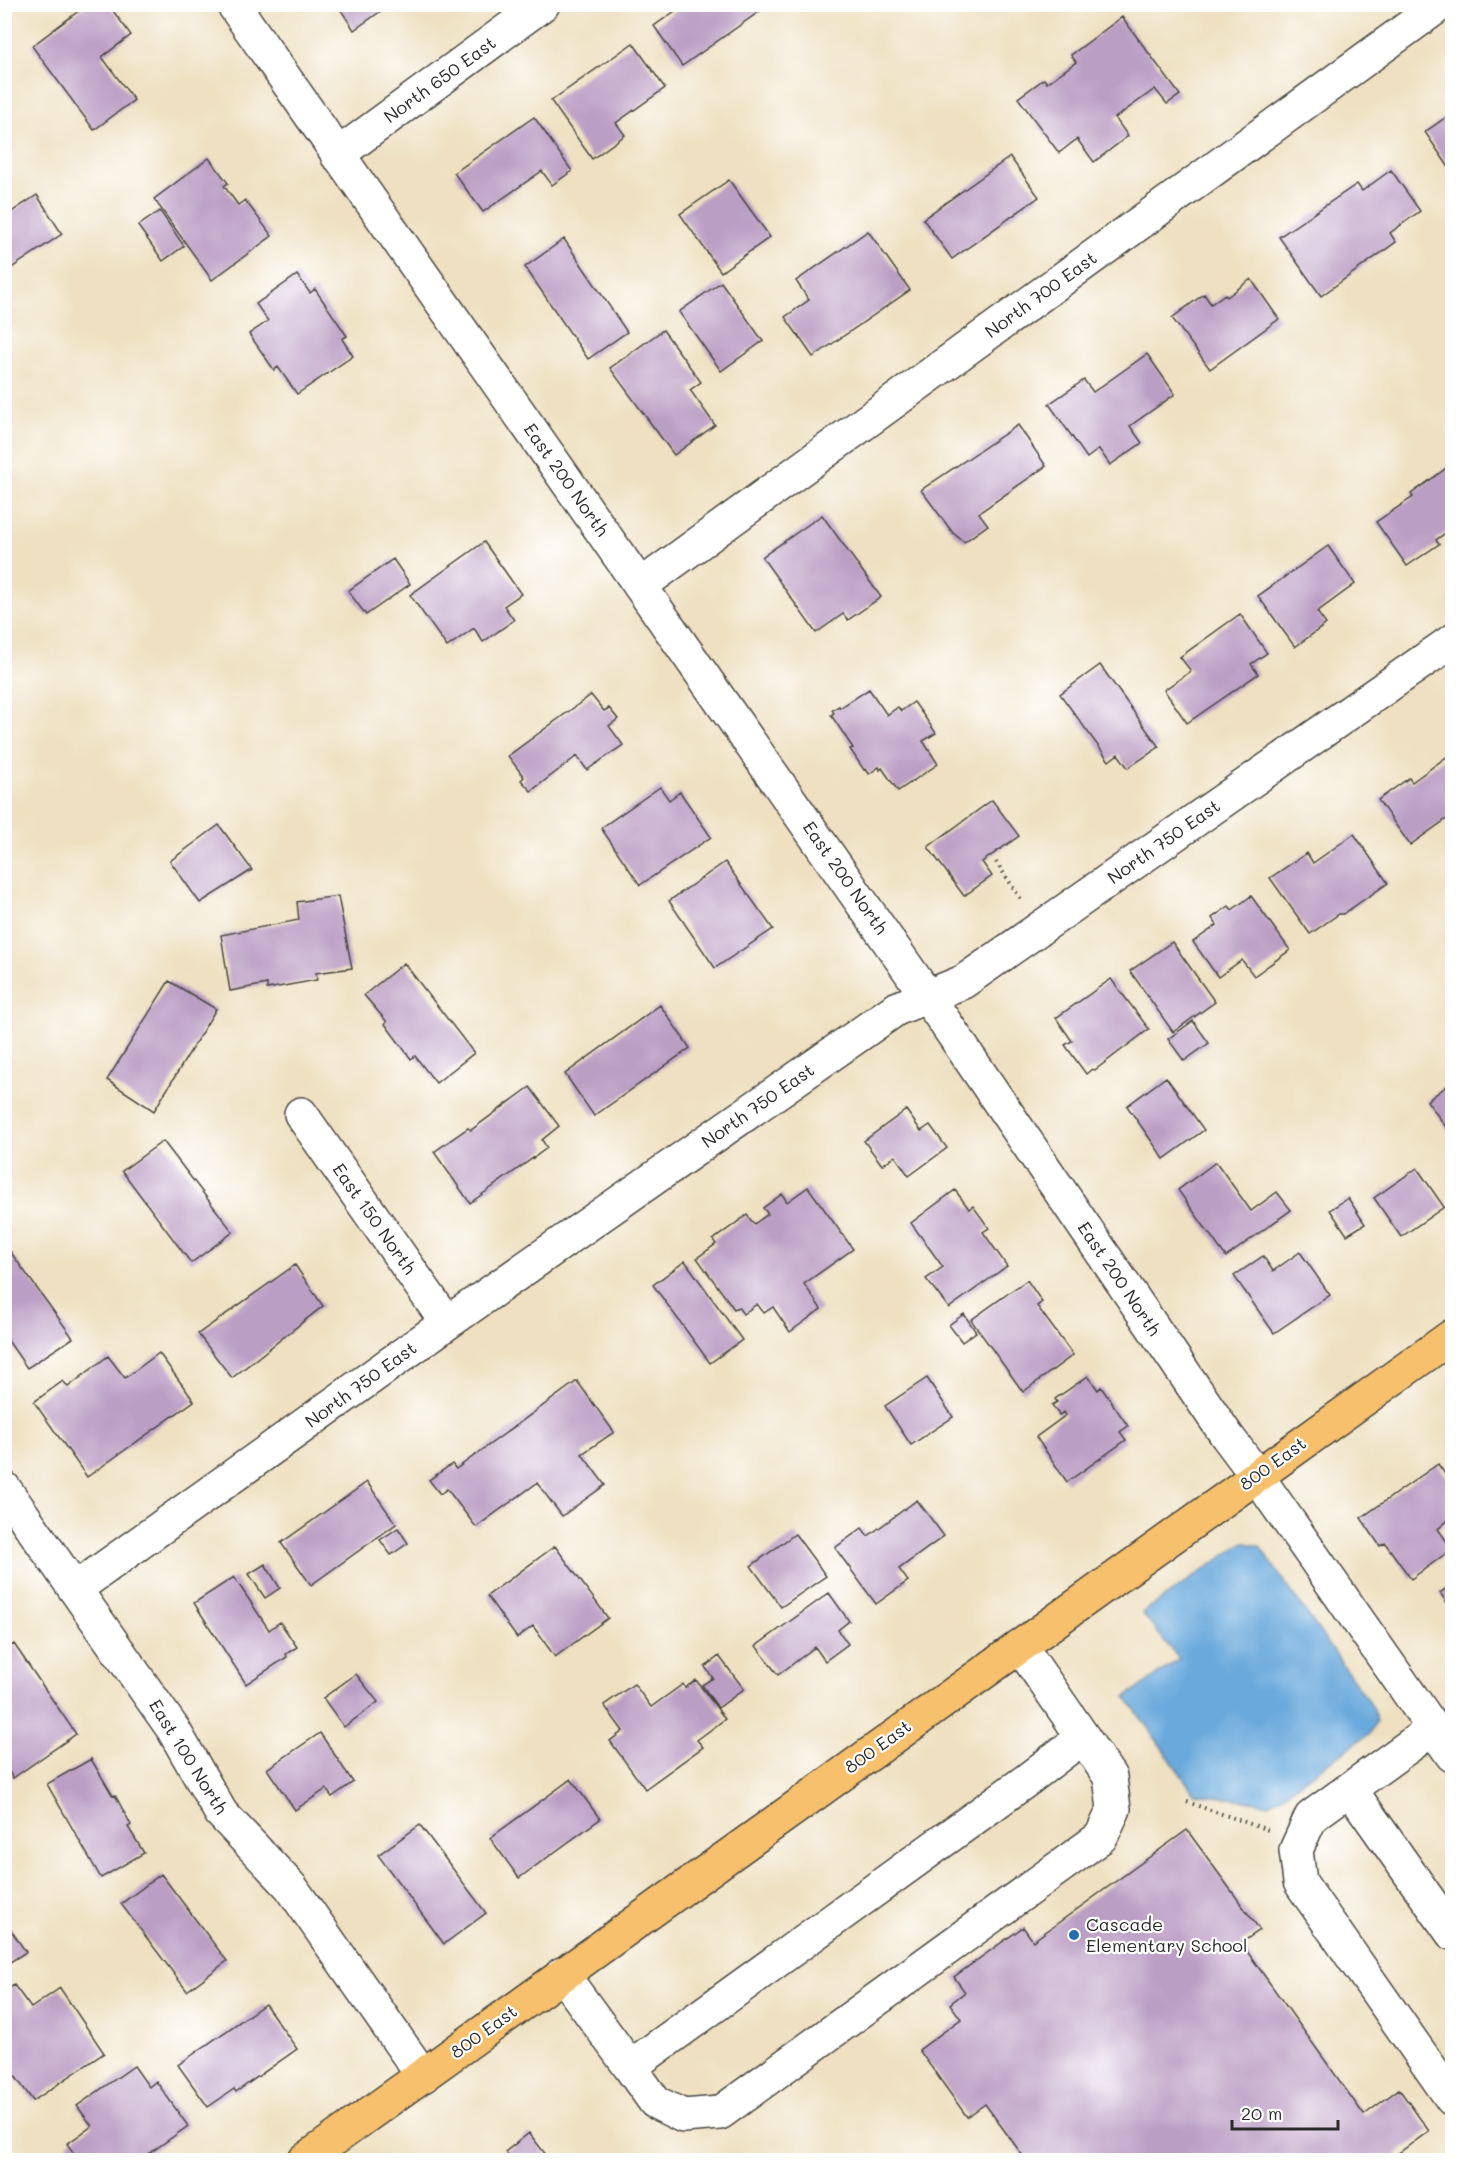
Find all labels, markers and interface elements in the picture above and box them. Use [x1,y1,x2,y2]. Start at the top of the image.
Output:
street label: North 650 East [378,30,500,128]
street label: North 700 East [980,245,1101,343]
street label: East 200 North [519,418,615,541]
street label: North 750 East [1102,793,1225,889]
street label: East 200 North [798,816,894,939]
street label: North 750 East [696,1057,819,1153]
street label: East 150 North [328,1158,422,1279]
street label: East 200 North [1073,1217,1167,1340]
street label: North 750 East [300,1336,421,1433]
street label: 800 East [1234,1431,1311,1496]
street label: East 100 North [144,1695,234,1818]
street label: 800 East [839,1714,916,1779]
place label: Cascade Elementary School [1086,1912,1248,1957]
marker: Cascade Elementary School [1067,1928,1081,1942]
street label: 800 East [445,1999,522,2064]
scale bar [1232,2093,1338,2131]
text: 20 m [1241,2101,1282,2125]

